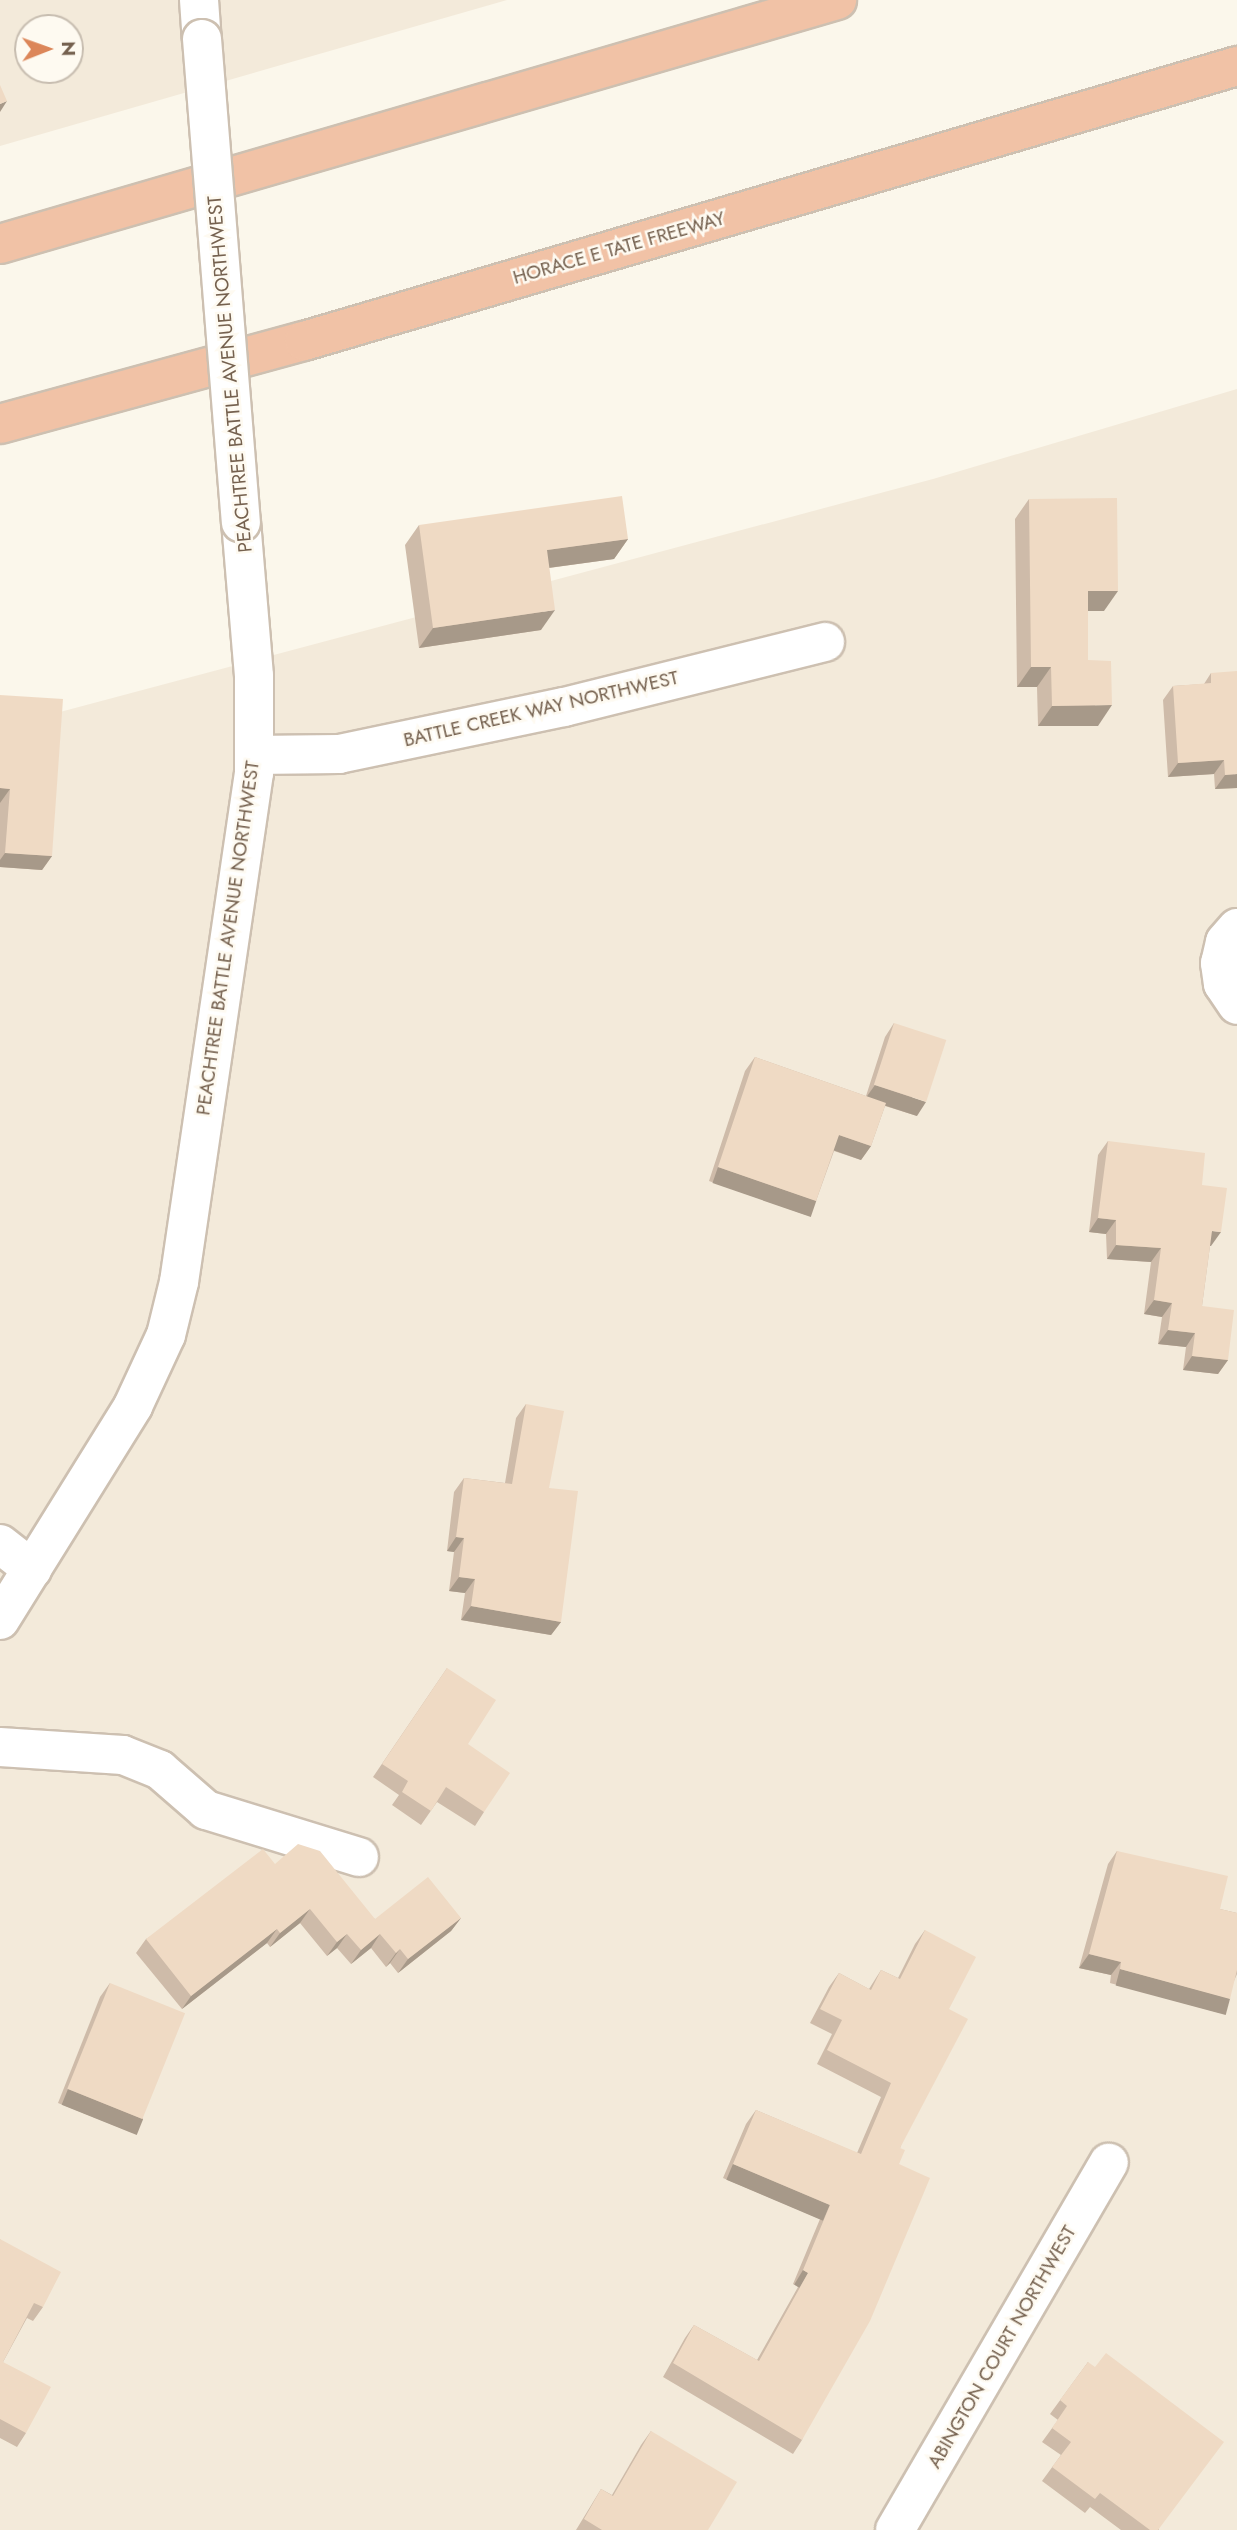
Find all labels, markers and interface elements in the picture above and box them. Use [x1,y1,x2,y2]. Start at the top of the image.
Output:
north arrow [14,14,84,84]
text: N [55,41,82,56]
street label: PEACHTREE BATTLE AVENUE NORTHWEST [203,195,257,553]
street label: HORACE E TATE FREEWAY [510,207,728,289]
street label: BATTLE CREEK WAY NORTHWEST [401,666,681,752]
street label: PEACHTREE BATTLE AVENUE NORTHWEST [192,759,264,1117]
street label: ABINGTON COURT NORTHWEST [923,2222,1081,2472]

